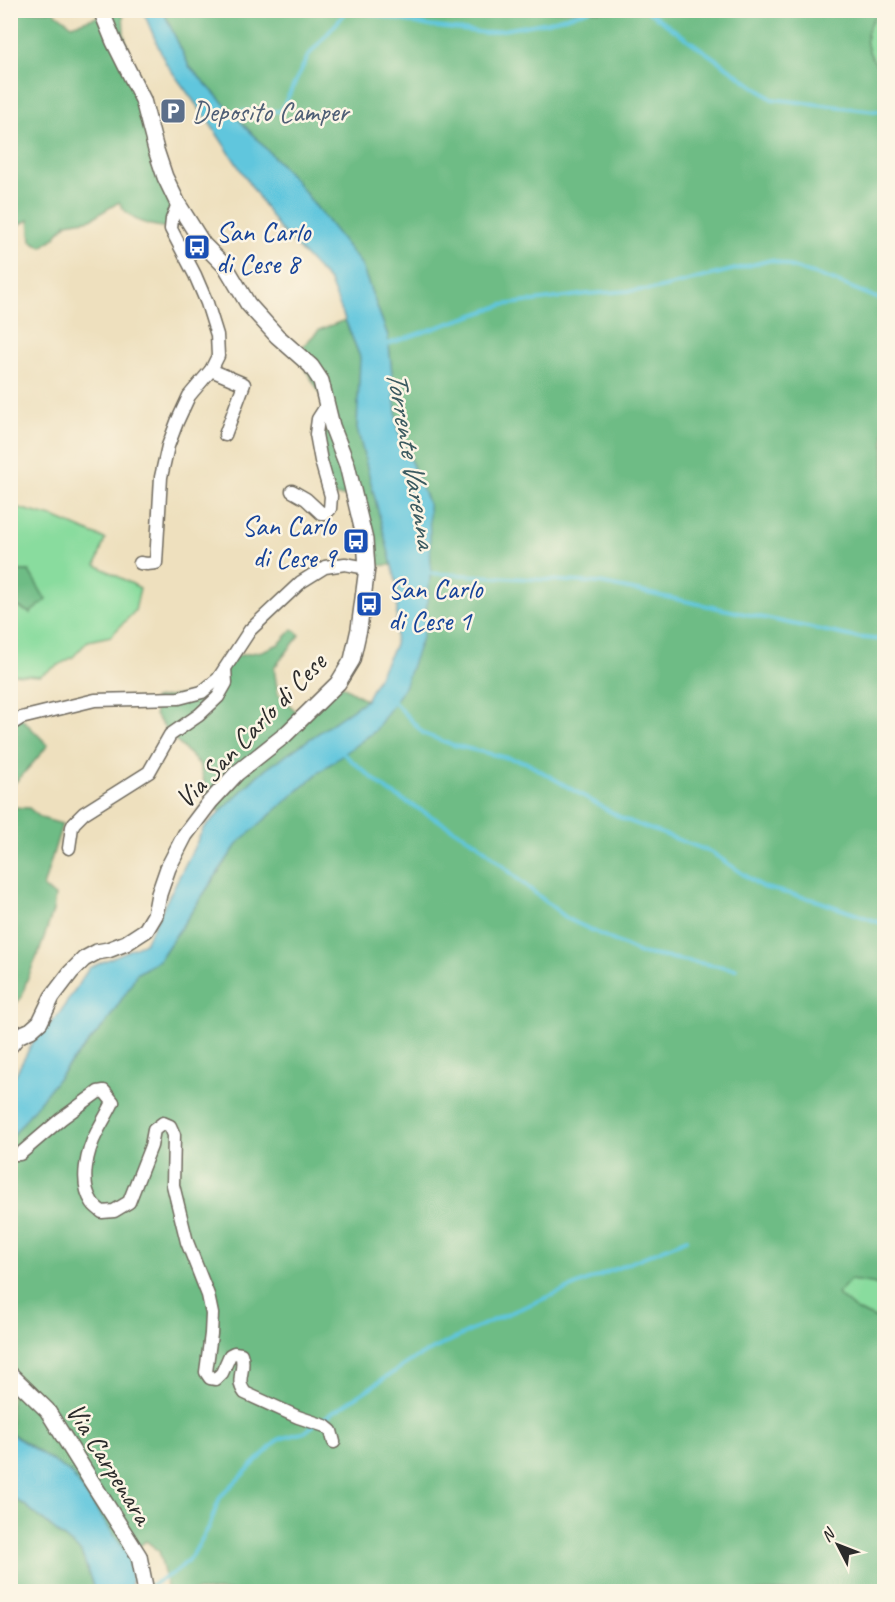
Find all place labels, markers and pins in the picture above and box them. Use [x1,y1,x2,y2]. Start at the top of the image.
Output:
place label: Deposito Camper [192,94,351,129]
parking icon: Deposito Camper [158,96,188,126]
place label: San Carlo di Cese 8 [216,214,312,281]
bus stop icon: San Carlo di Cese 8 [182,232,212,262]
place label: San Carlo di Cese 9 [242,508,338,575]
bus stop icon: San Carlo di Cese 9 [341,526,371,556]
place label: San Carlo di Cese 1 [388,571,484,638]
bus stop icon: San Carlo di Cese 1 [354,589,384,619]

